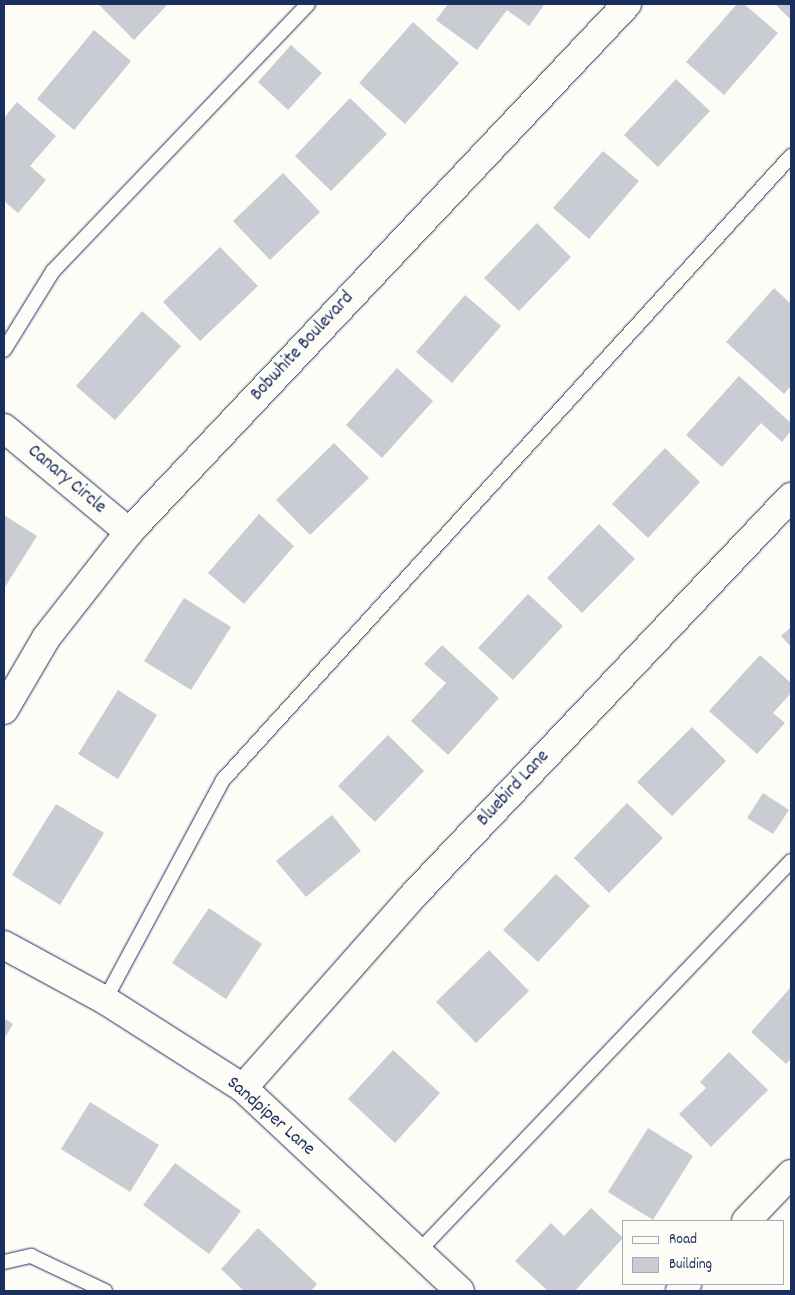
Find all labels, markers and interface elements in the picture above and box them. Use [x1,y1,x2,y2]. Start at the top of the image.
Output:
street label: Bobwhite Boulevard [247,288,359,406]
street label: Canary Circle [22,441,110,519]
street label: Bluebird Lane [473,746,555,832]
street label: Sandpiper Lane [221,1072,319,1162]
legend [622,1220,785,1285]
text: Road [669,1229,697,1251]
text: Building [669,1254,712,1276]

